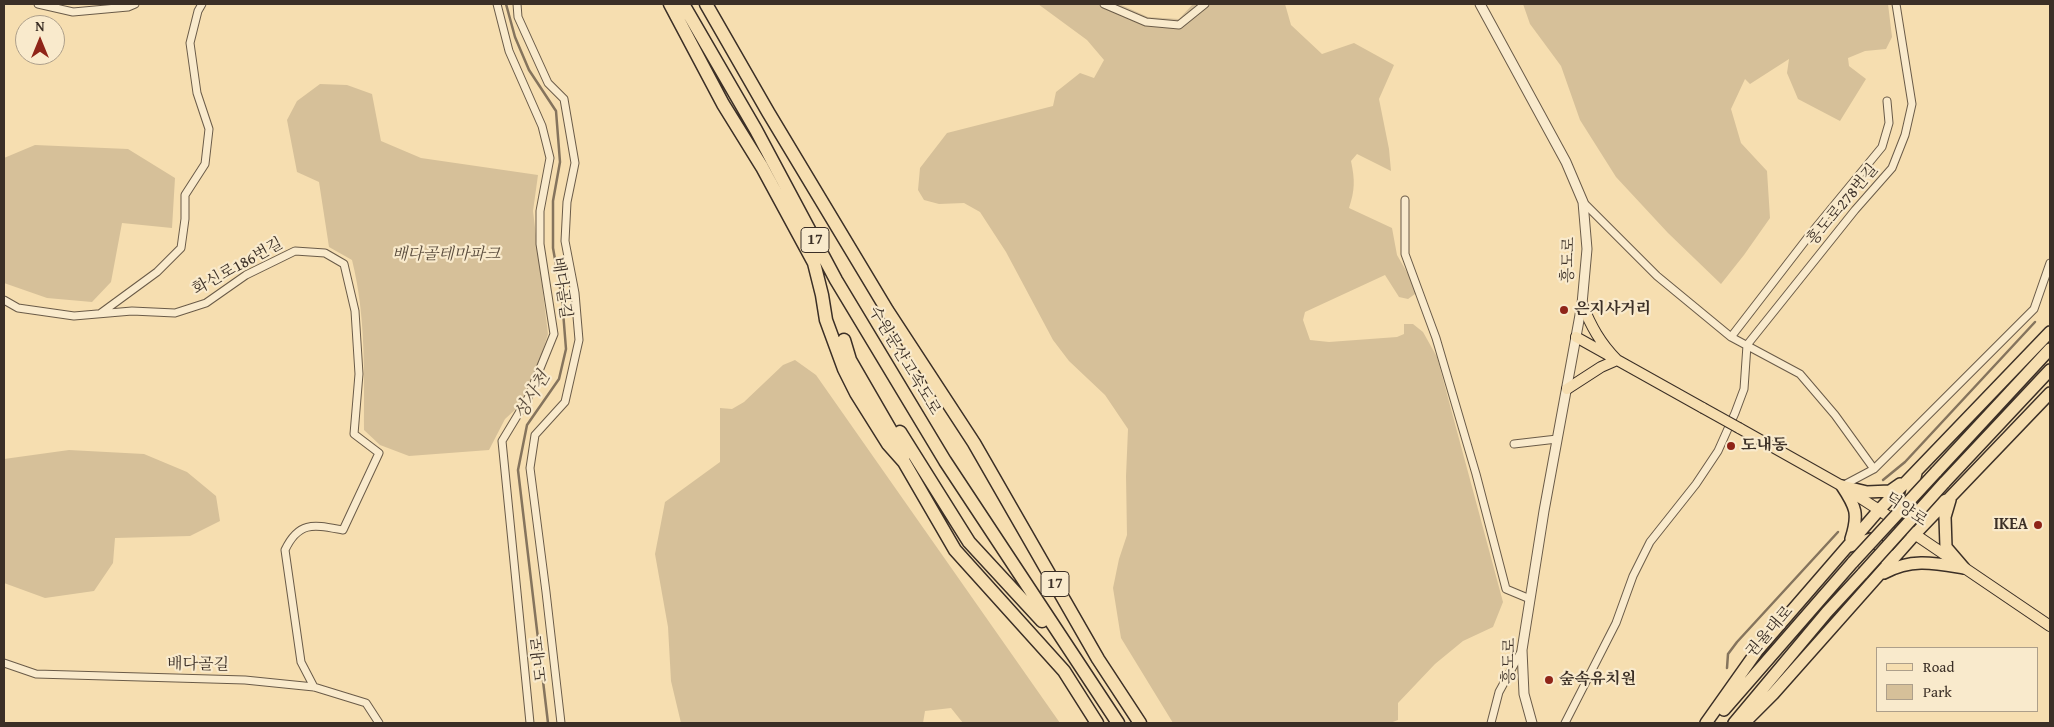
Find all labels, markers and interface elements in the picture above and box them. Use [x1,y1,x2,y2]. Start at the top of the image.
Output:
north arrow [15,15,65,65]
text: N [35,16,45,36]
street label: 흥도로278번길 [1803,160,1883,250]
road number: 17 [801,228,829,252]
street label: 화신로186번길 [189,234,287,300]
street label: 흥도로 [1559,236,1579,284]
park label: 배다골테마파크 [392,245,500,265]
street label: 배다골길 [547,256,575,320]
place label: 은지사거리 [1574,300,1651,320]
street label: 수원문산고속도로 [864,303,944,419]
marker: 은지사거리 [1558,304,1570,316]
water label: 성사천 [511,368,555,424]
place label: 도내동 [1741,436,1787,456]
marker: 도내동 [1725,440,1737,452]
street label: 덕양로 [1881,489,1931,531]
place label: IKEA [1994,515,2028,535]
marker: IKEA [2032,519,2044,531]
road number: 17 [1041,572,1069,596]
street label: 권율대로 [1742,602,1798,662]
street label: 도내로 [528,635,552,683]
street label: 흥도로 [1500,638,1520,684]
legend [1876,647,2039,712]
street label: 배다골길 [167,655,229,675]
text: Road [1923,656,1954,677]
place label: 숲속유치원 [1559,670,1636,690]
marker: 숲속유치원 [1543,674,1555,686]
text: Park [1923,681,1952,702]

